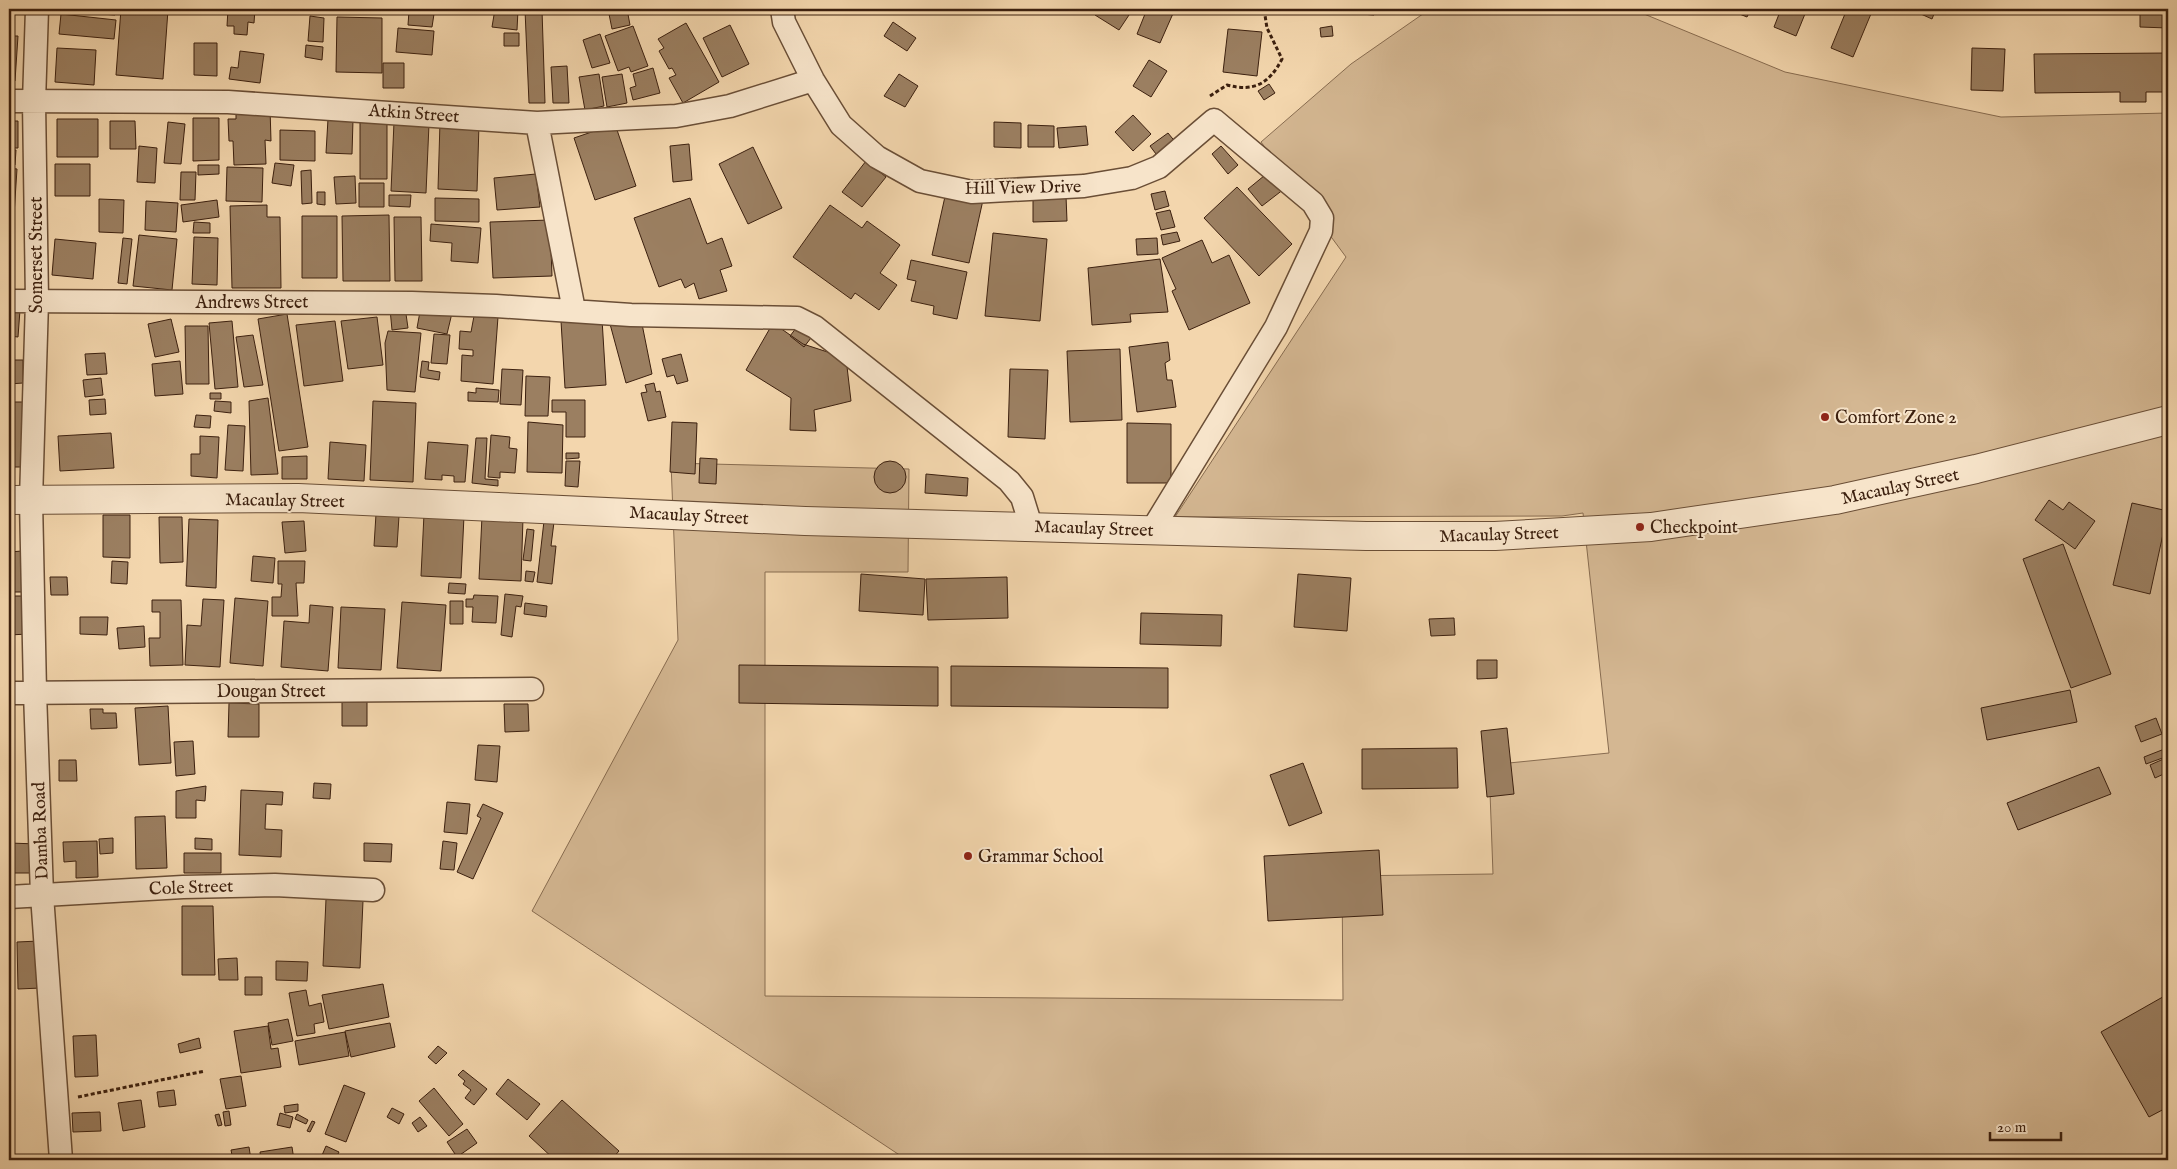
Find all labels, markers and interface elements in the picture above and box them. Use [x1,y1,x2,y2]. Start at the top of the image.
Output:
street label: Atkin Street [367,100,460,129]
street label: Hill View Drive [965,176,1081,201]
street label: Somerset Street [26,196,49,314]
street label: Andrews Street [194,292,309,315]
place label: Comfort Zone 2 [1835,407,1957,430]
marker: Comfort Zone 2 [1819,411,1831,423]
street label: Macaulay Street [1839,464,1961,511]
street label: Macaulay Street [225,489,345,514]
street label: Macaulay Street [629,502,749,531]
street label: Macaulay Street [1034,516,1154,543]
place label: Checkpoint [1650,517,1738,540]
marker: Checkpoint [1634,521,1646,533]
street label: Macaulay Street [1439,522,1559,549]
street label: Dougan Street [216,681,326,704]
street label: Damba Road [28,781,55,880]
place label: Grammar School [978,846,1104,869]
marker: Grammar School [962,850,974,862]
street label: Cole Street [149,876,234,901]
scale bar [1990,1109,2061,1141]
text: 20 m [1997,1118,2027,1137]

